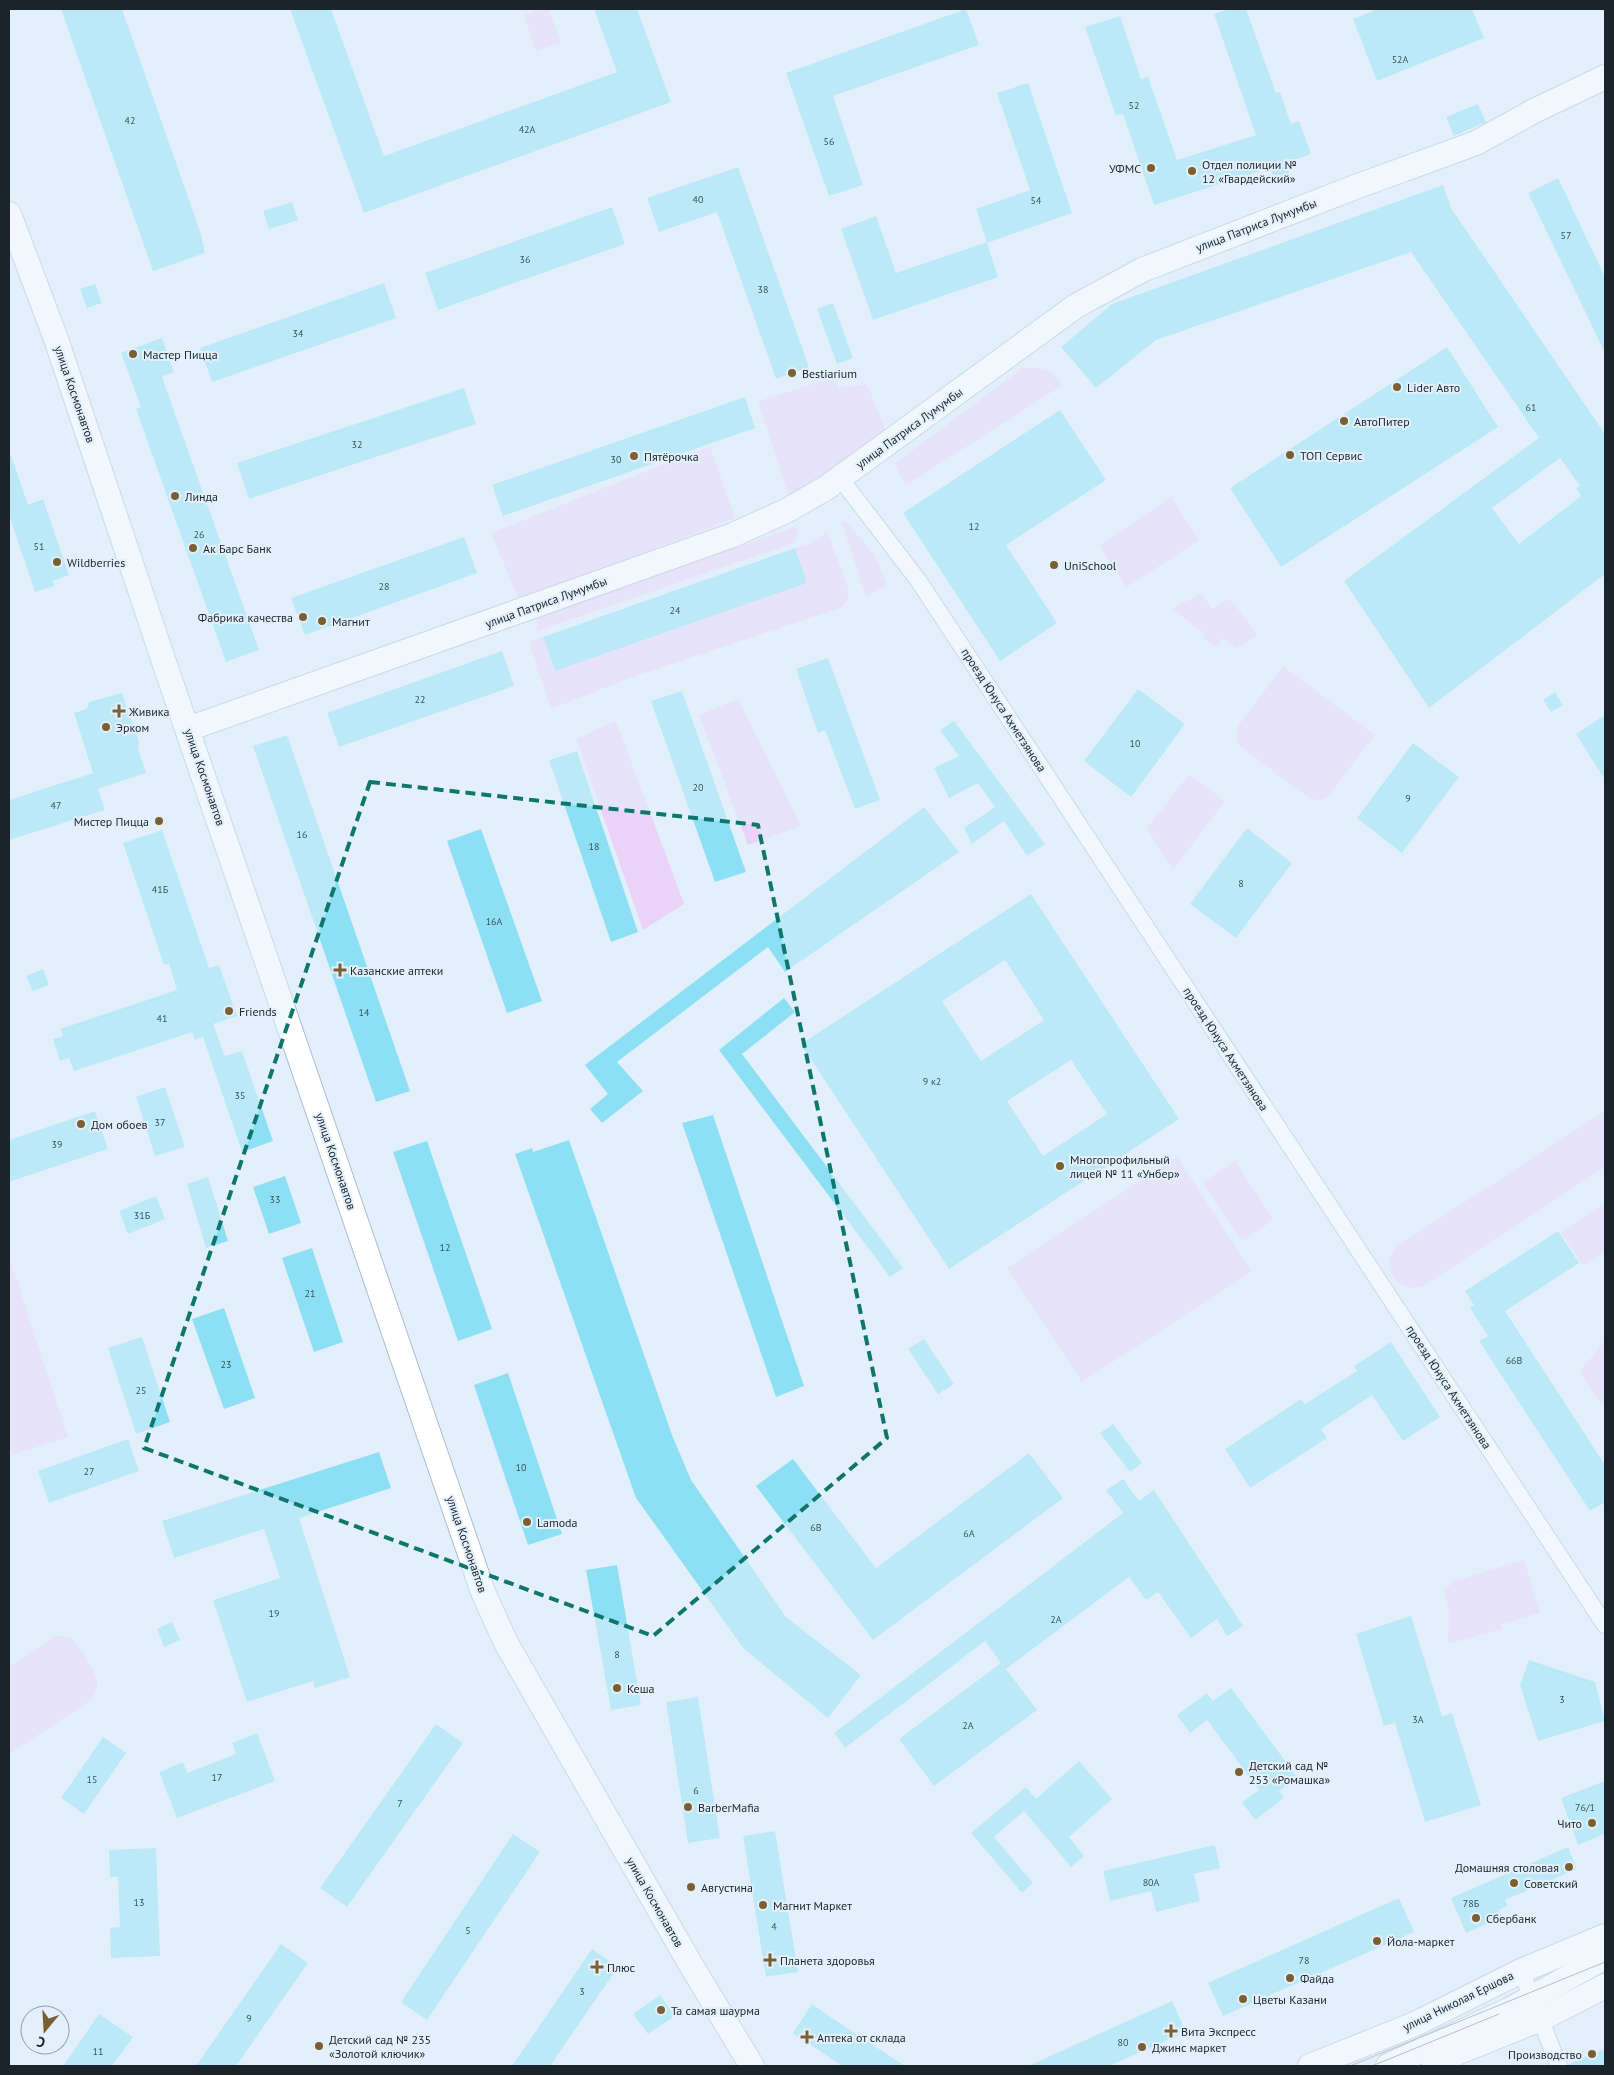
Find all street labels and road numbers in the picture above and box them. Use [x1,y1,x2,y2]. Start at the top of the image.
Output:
street label: улица Патриса Лумумбы [1193,195,1319,255]
street label: улица Космонавтов [51,343,99,445]
street label: улица Патриса Лумумбы [853,384,965,472]
street label: улица Патриса Лумумбы [483,573,609,631]
street label: проезд Юнуса Ахметзянова [958,645,1050,775]
street label: улица Космонавтов [181,726,229,828]
street label: проезд Юнуса Ахметзянова [1180,984,1272,1114]
street label: улица Космонавтов [312,1110,360,1212]
street label: проезд Юнуса Ахметзянова [1403,1322,1495,1452]
street label: улица Космонавтов [443,1493,491,1595]
street label: улица Космонавтов [623,1854,687,1950]
street label: улица Николая Ершова [1400,1968,1516,2034]

